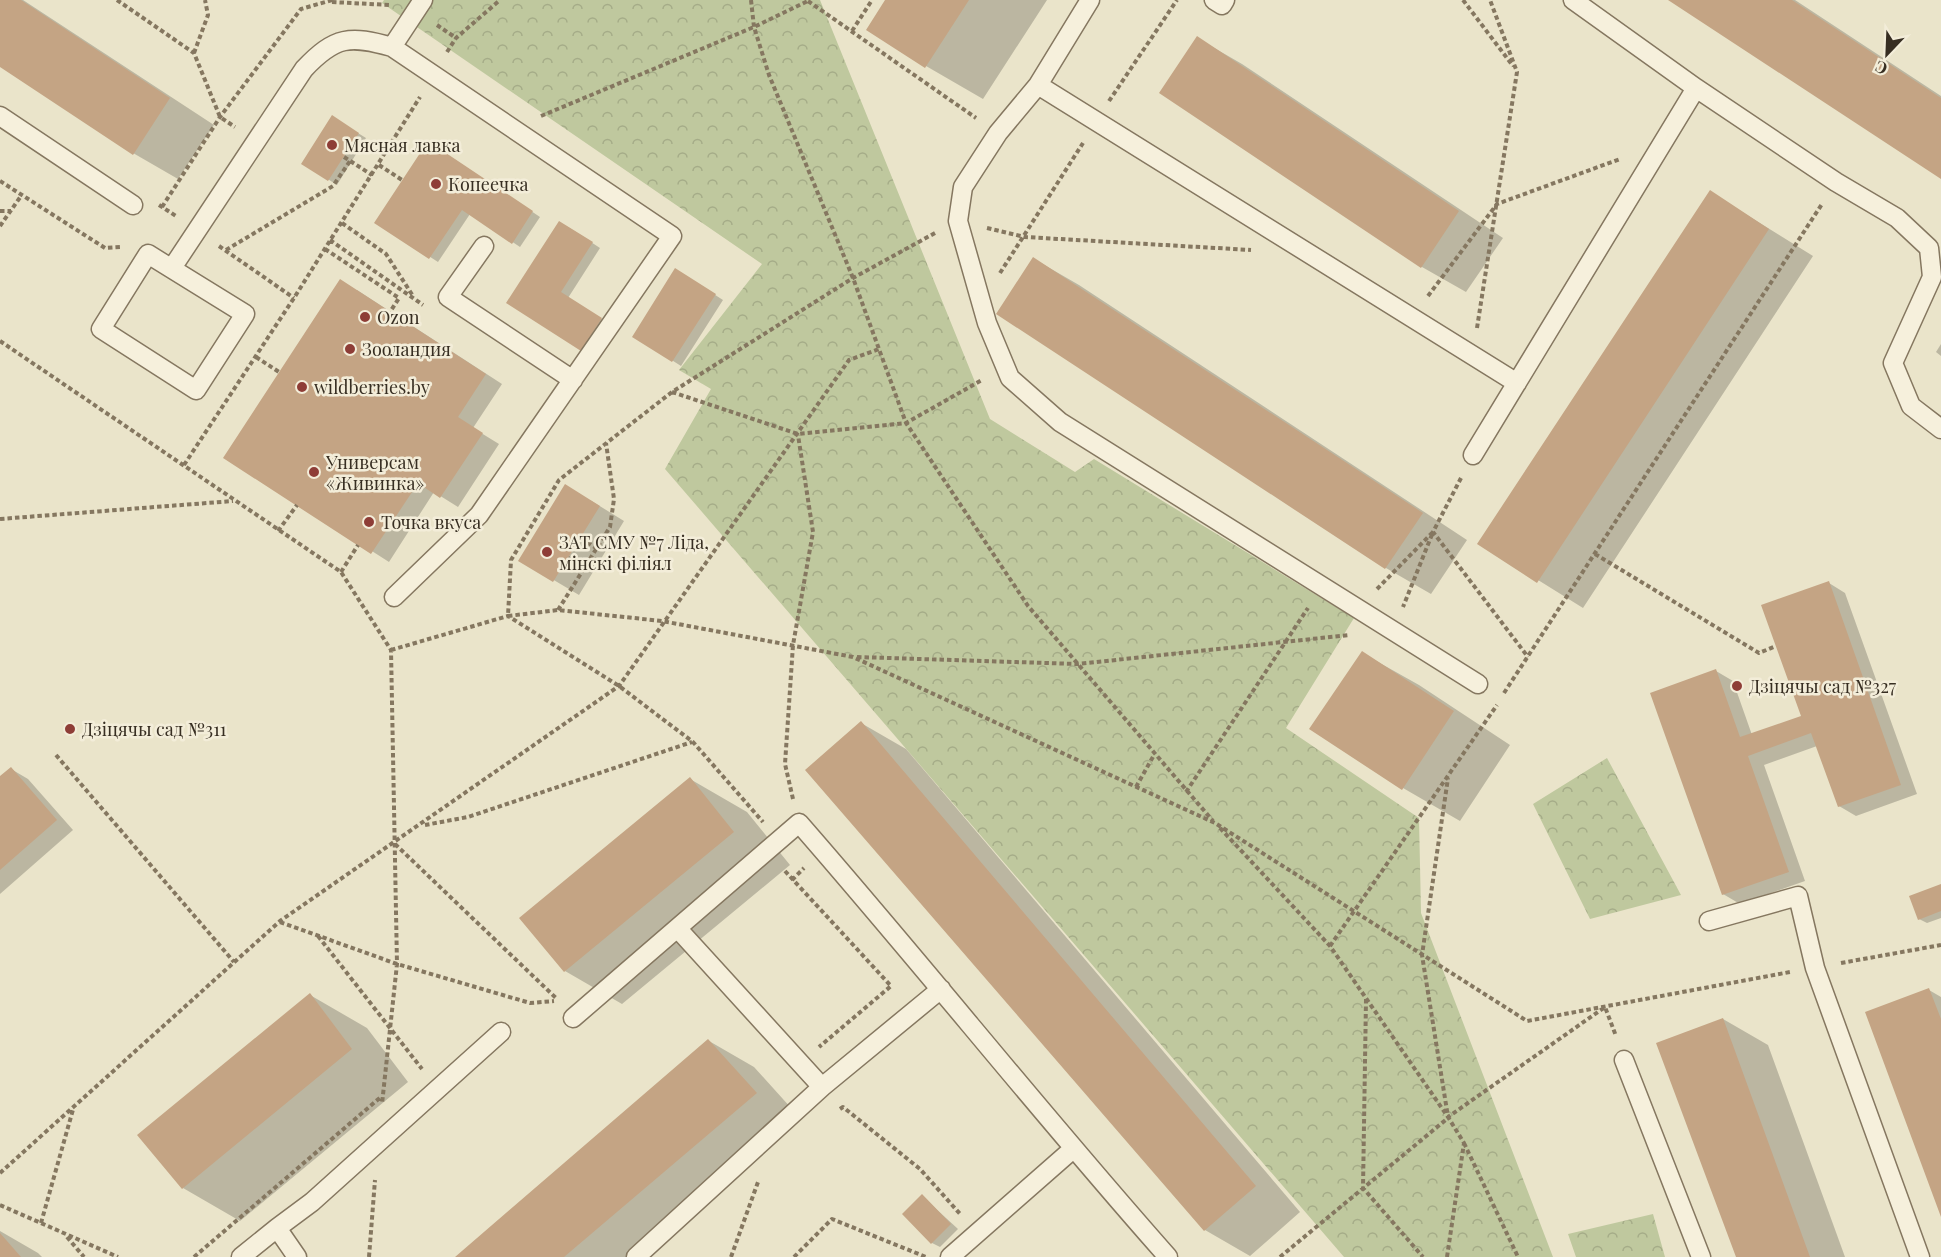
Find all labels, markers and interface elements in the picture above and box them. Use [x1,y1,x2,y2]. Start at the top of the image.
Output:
north arrow [1857,24,1917,84]
text: С [1872,56,1890,80]
place label: Мясная лавка [344,133,460,157]
marker: Мясная лавка [325,138,339,152]
place label: Копеечка [448,172,528,196]
marker: Копеечка [429,177,443,191]
place label: Ozon [377,305,420,329]
marker: Ozon [358,310,372,324]
place label: Зооландия [362,337,451,361]
marker: Зооландия [343,342,357,356]
place label: wildberries.by [314,375,430,399]
marker: wildberries.by [295,380,309,394]
place label: Универсам «Живинка» [325,450,424,495]
marker: Универсам «Живинка» [307,465,321,479]
place label: Точка вкуса [381,510,481,534]
marker: Точка вкуса [362,515,376,529]
place label: ЗАТ СМУ №7 Ліда, мінскі філіял [559,530,709,575]
marker: ЗАТ СМУ №7 Ліда, мінскі філіял [540,545,554,559]
place label: Дзіцячы сад №327 [1749,674,1897,698]
marker: Дзіцячы сад №327 [1730,679,1744,693]
place label: Дзіцячы сад №311 [82,717,227,741]
marker: Дзіцячы сад №311 [63,722,77,736]

